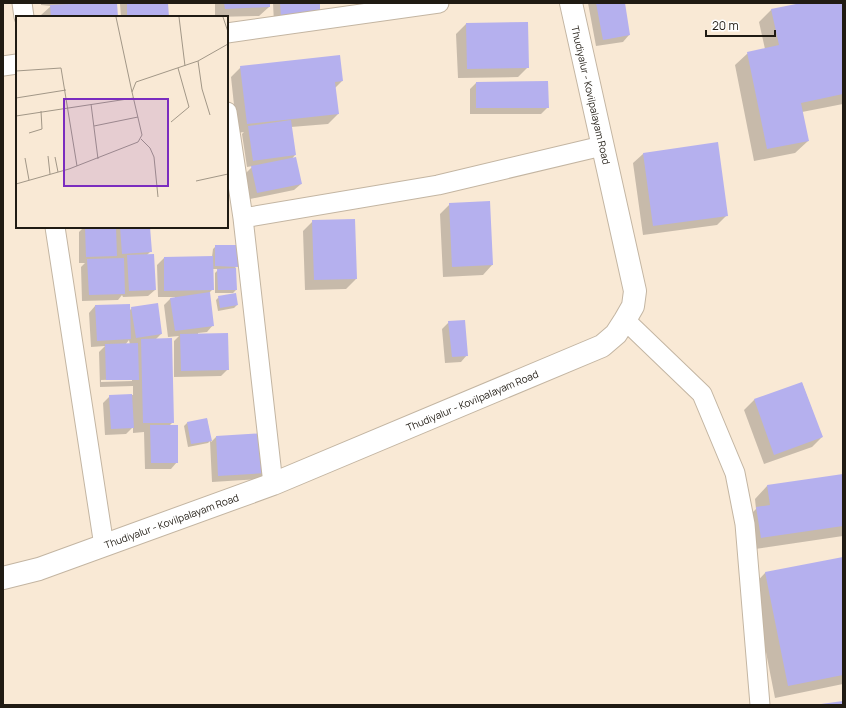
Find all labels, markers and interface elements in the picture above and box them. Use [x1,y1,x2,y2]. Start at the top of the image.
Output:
scale bar [706,12,775,38]
inset map [16,16,228,228]
text: 20 m [712,17,739,34]
street label: Thudiyalur - Kovilpalayam Road [568,24,614,166]
street label: Thudiyalur - Kovilpalayam Road [404,367,540,434]
street label: Thudiyalur - Kovilpalayam Road [102,490,241,552]

